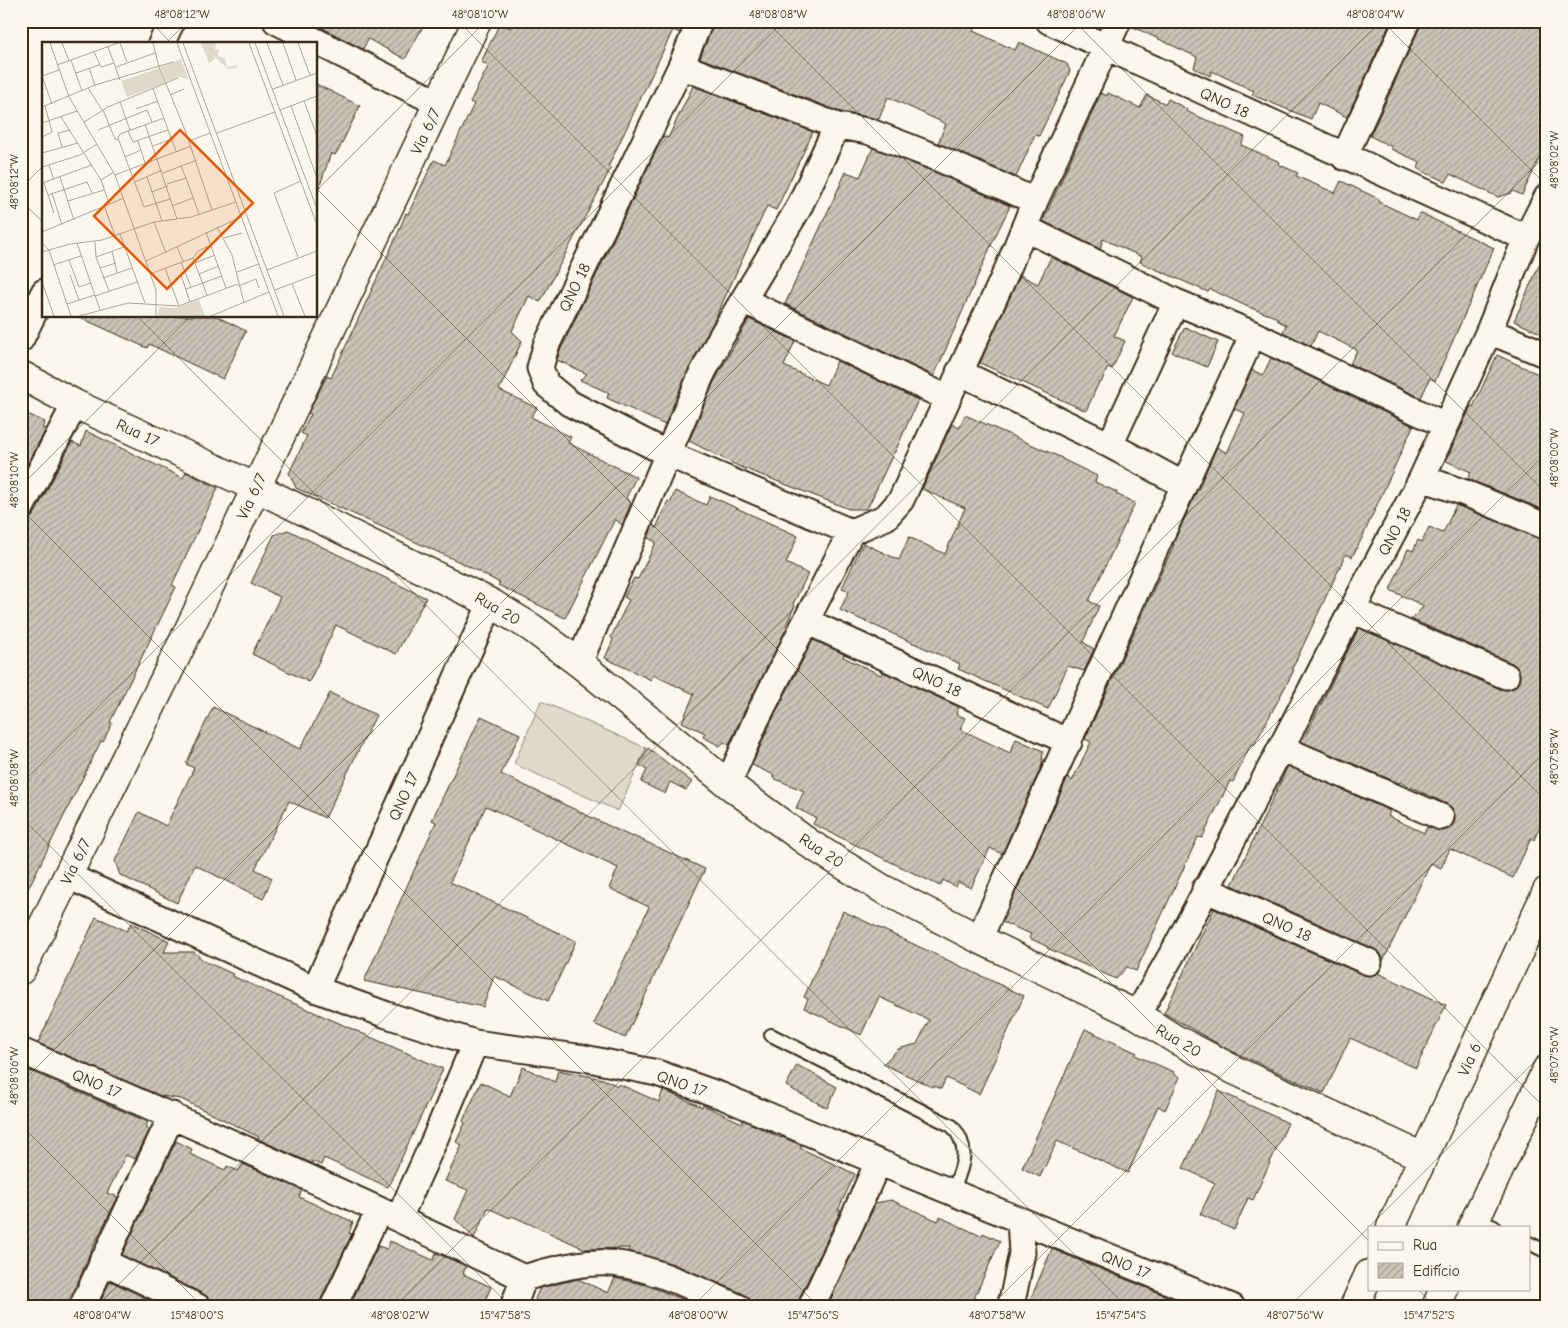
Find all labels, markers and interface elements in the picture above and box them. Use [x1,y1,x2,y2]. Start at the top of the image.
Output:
text: 48°08'12"W [154,7,210,21]
text: 48°08'10"W [452,7,509,21]
text: 48°08'08"W [749,7,808,21]
text: 48°08'06"W [1047,7,1106,21]
text: 48°08'04"W [1346,7,1404,21]
inset map [42,42,318,318]
street label: QNO 18 [1197,84,1252,122]
street label: Via 6/7 [407,105,445,157]
text: 48°08'02"W [1547,130,1561,189]
text: 48°08'12"W [7,154,21,210]
street label: QNO 18 [555,260,594,315]
street label: Rua 17 [113,415,162,451]
text: 48°08'00"W [1547,428,1561,488]
text: 48°08'10"W [7,451,21,508]
street label: Via 6/7 [233,470,271,522]
street label: QNO 18 [1375,504,1415,559]
street label: Rua 20 [472,589,523,629]
street label: QNO 18 [909,663,964,701]
text: 48°07'58"W [1547,728,1561,785]
text: 48°08'08"W [7,748,21,807]
street label: QNO 17 [385,769,423,824]
street label: Rua 20 [796,830,847,872]
street label: Via 6/7 [57,835,95,887]
street label: QNO 18 [1259,908,1314,946]
street label: Rua 20 [1153,1021,1204,1061]
text: 48°07'56"W [1547,1026,1561,1084]
street label: Via 6 [1454,1040,1485,1079]
text: 48°08'06"W [7,1046,21,1105]
street label: QNO 17 [69,1066,124,1102]
street label: QNO 17 [654,1067,709,1101]
legend [1368,1226,1530,1290]
text: Rua [1413,1236,1437,1254]
street label: QNO 17 [1098,1247,1153,1283]
text: Edifício [1413,1262,1460,1280]
text: 48°08'04"W [73,1308,131,1322]
text: 15°48'00"S [170,1308,224,1322]
text: 48°08'02"W [371,1308,430,1322]
text: 15°47'58"S [480,1308,531,1322]
text: 48°08'00"W [668,1308,728,1322]
text: 15°47'56"S [788,1308,839,1322]
text: 48°07'58"W [969,1308,1026,1322]
text: 15°47'54"S [1096,1308,1147,1322]
text: 48°07'56"W [1266,1308,1324,1322]
text: 15°47'52"S [1404,1308,1455,1322]

